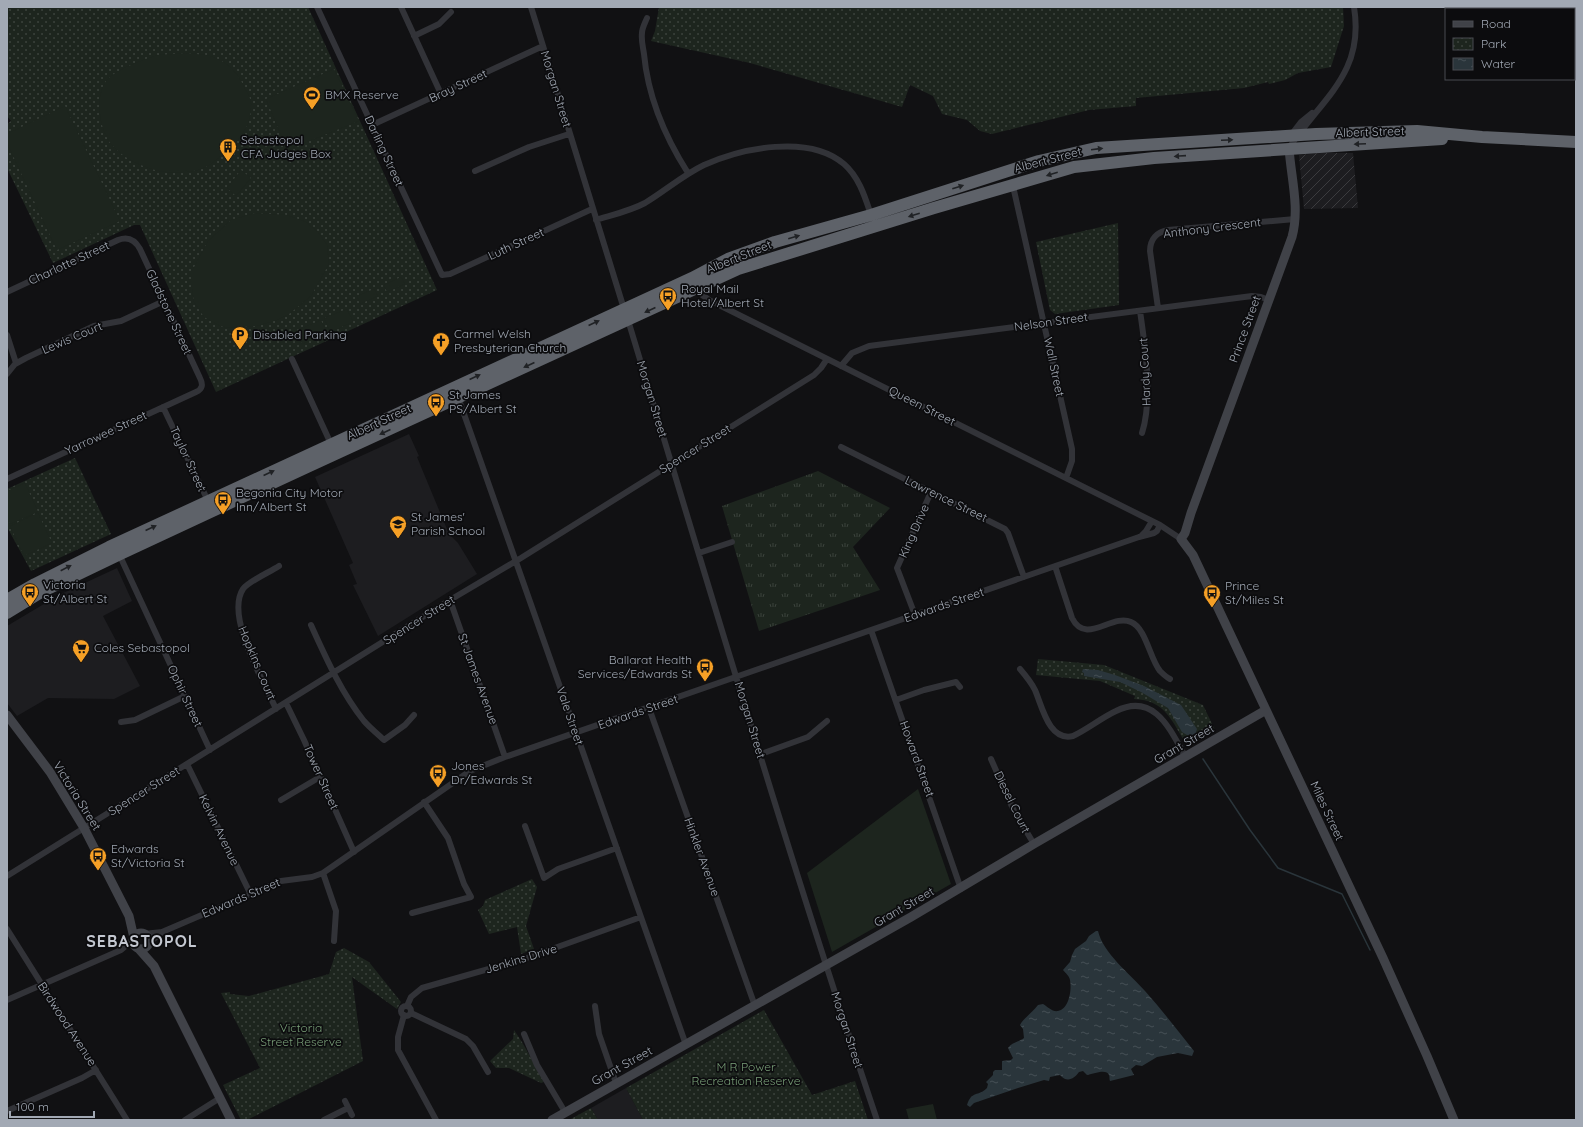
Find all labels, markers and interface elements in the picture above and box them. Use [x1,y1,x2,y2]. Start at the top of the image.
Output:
legend [1445,8,1575,80]
text: Road [1481,16,1511,31]
text: Park [1481,36,1506,51]
street label: Morgan Street [538,49,575,129]
text: Water [1481,56,1516,71]
street label: Bray Street [426,66,489,106]
sports icon: BMX Reserve [302,85,322,110]
place label: BMX Reserve [325,87,399,102]
street label: Darling Street [362,113,407,189]
street label: Albert Street [1335,123,1405,140]
place label: Sebastopol CFA Judges Box [241,132,331,161]
one-way arrow [1221,136,1233,143]
building icon: Sebastopol CFA Judges Box [218,137,238,162]
one-way arrow [1354,141,1366,148]
street label: Albert Street [1012,143,1083,176]
one-way arrow [1091,146,1103,152]
one-way arrow [1174,152,1186,159]
one-way arrow [1046,171,1058,177]
one-way arrow [953,184,965,190]
one-way arrow [908,212,920,218]
street label: Anthony Crescent [1162,214,1262,241]
street label: Luth Street [485,224,546,263]
one-way arrow [788,234,800,240]
street label: Charlotte Street [26,237,112,288]
street label: Albert Street [704,237,774,276]
street label: Gladstone Street [143,267,196,357]
place label: Royal Mail Hotel/Albert St [681,281,764,310]
bus stop icon: Royal Mail Hotel/Albert St [658,286,678,311]
street label: Prince Street [1225,293,1264,364]
one-way arrow [644,307,655,313]
street label: Nelson Street [1013,309,1089,334]
street label: Lewis Court [39,318,104,357]
one-way arrow [588,320,599,326]
parking icon: Disabled Parking [230,325,250,350]
place label: Carmel Welsh Presbyterian Church [454,326,566,355]
place label: Disabled Parking [253,327,347,342]
church icon: Carmel Welsh Presbyterian Church [431,331,451,356]
street label: Wall Street [1041,336,1068,398]
street label: Hardy Court [1135,338,1154,406]
street label: Morgan Street [634,359,671,439]
one-way arrow [523,362,534,368]
one-way arrow [470,374,481,380]
street label: Queen Street [886,382,958,429]
place label: St James PS/Albert St [449,387,517,416]
bus stop icon: St James PS/Albert St [426,392,446,417]
street label: Albert Street [344,400,413,443]
street label: Yarrowee Street [63,407,149,458]
street label: Spencer Street [656,421,733,477]
street label: Taylor Street [167,424,210,494]
one-way arrow [380,429,391,435]
one-way arrow [263,470,274,476]
street label: Lawrence Street [903,472,990,525]
place label: Begonia City Motor Inn/Albert St [236,485,343,514]
bus stop icon: Begonia City Motor Inn/Albert St [213,490,233,515]
street label: King Drive [895,501,932,560]
place label: St James' Parish School [411,509,485,538]
school or university icon: St James' Parish School [388,514,408,539]
one-way arrow [145,525,156,531]
one-way arrow [60,565,71,571]
place label: Victoria St/Albert St [43,577,107,606]
place label: Prince St/Miles St [1225,578,1284,607]
bus stop icon: Victoria St/Albert St [20,582,40,607]
bus stop icon: Prince St/Miles St [1202,583,1222,608]
street label: Edwards Street [902,584,986,625]
street label: Spencer Street [380,592,457,648]
street label: Hopkins Court [235,624,280,702]
street label: St James Avenue [455,631,502,727]
supermarket icon: Coles Sebastopol [71,638,91,663]
place label: Coles Sebastopol [94,640,190,655]
place label: Ballarat Health Services/Edwards St [578,652,692,681]
bus stop icon: Ballarat Health Services/Edwards St [695,657,715,682]
street label: Ophir Street [165,662,206,729]
street label: Morgan Street [732,680,769,760]
street label: Vale Street [554,685,587,747]
street label: Edwards Street [596,691,680,732]
street label: Howard Street [897,719,938,799]
street label: Grant Street [1151,720,1217,767]
street label: Tower Street [300,742,342,812]
street label: Victoria Street [50,758,105,833]
place label: Jones Dr/Edwards St [451,758,532,787]
street label: Spencer Street [105,763,182,819]
bus stop icon: Jones Dr/Edwards St [428,763,448,788]
street label: Diesel Court [991,768,1034,835]
street label: Miles Street [1307,779,1348,843]
street label: Kelvin Avenue [196,792,243,868]
street label: Hinkler Avenue [681,815,724,899]
place label: Edwards St/Victoria St [111,841,185,870]
bus stop icon: Edwards St/Victoria St [88,846,108,871]
street label: Edwards Street [199,874,282,921]
street label: Grant Street [871,883,937,930]
district label: SEBASTOPOL [86,931,198,951]
street label: Jenkins Drive [483,940,559,977]
street label: Birdwood Avenue [35,979,100,1069]
street label: Morgan Street [828,990,867,1070]
park label: Victoria Street Reserve [260,1020,342,1049]
street label: Grant Street [589,1043,655,1088]
park label: M R Power Recreation Reserve [692,1059,801,1088]
scale bar [10,1093,94,1119]
text: 100 m [16,1099,49,1114]

